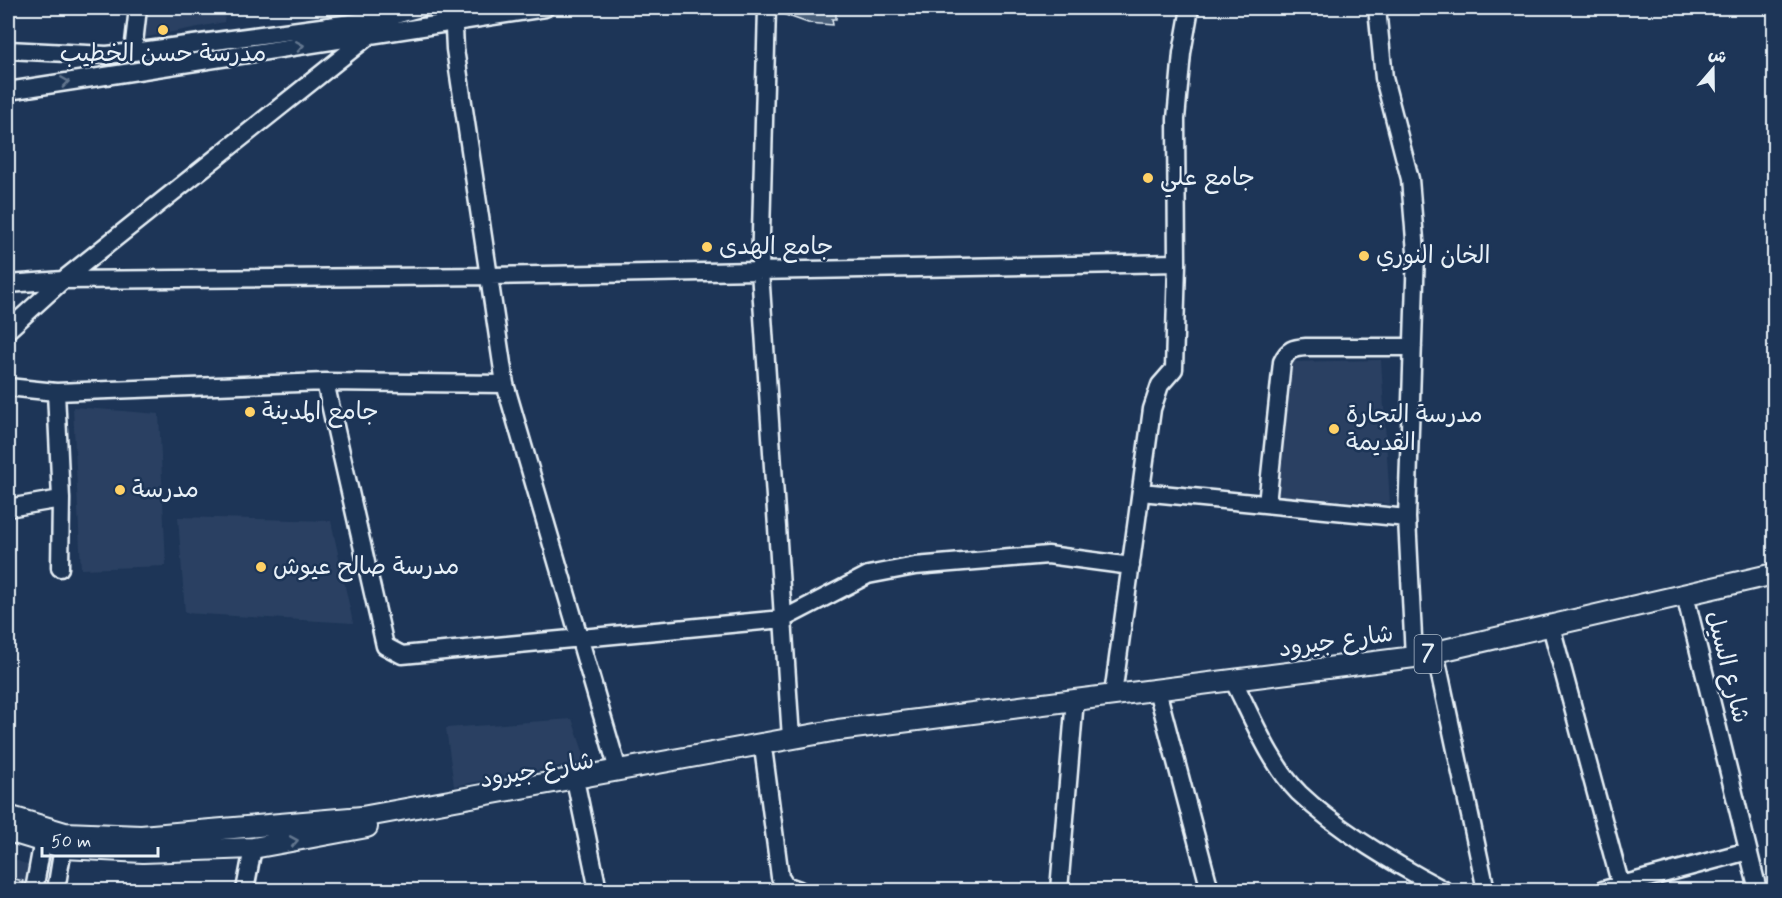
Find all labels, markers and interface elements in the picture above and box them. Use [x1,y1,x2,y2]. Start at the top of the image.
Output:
marker: مدرسة حسن الخطيب [156,23,170,37]
place label: مدرسة حسن الخطيب [60,39,266,70]
north arrow [1683,39,1743,99]
one-way arrow [294,40,304,53]
text: ش [1706,43,1729,69]
one-way arrow [61,77,70,89]
place label: جامع علي [1160,163,1255,198]
marker: جامع علي [1141,171,1155,185]
place label: جامع الهدى [719,232,833,263]
marker: جامع الهدى [700,240,714,254]
place label: الخان النوري [1376,241,1490,272]
marker: الخان النوري [1357,249,1371,263]
place label: جامع المدينة [262,397,379,428]
place label: مدرسة التجارة القديمة [1346,400,1483,459]
marker: جامع المدينة [243,405,257,419]
marker: مدرسة التجارة القديمة [1327,422,1341,436]
place label: مدرسة [132,475,199,506]
marker: مدرسة [113,483,127,497]
place label: مدرسة صالح عيوش [273,552,460,583]
marker: مدرسة صالح عيوش [254,560,268,574]
street label: شارع السيل [1698,608,1756,726]
street label: شارع جيرود [1277,619,1395,665]
road number: 7 [1414,635,1442,673]
street label: شارع جيرود [477,746,597,796]
scale bar [42,820,158,858]
text: 50 m [51,830,91,854]
one-way arrow [288,835,298,848]

